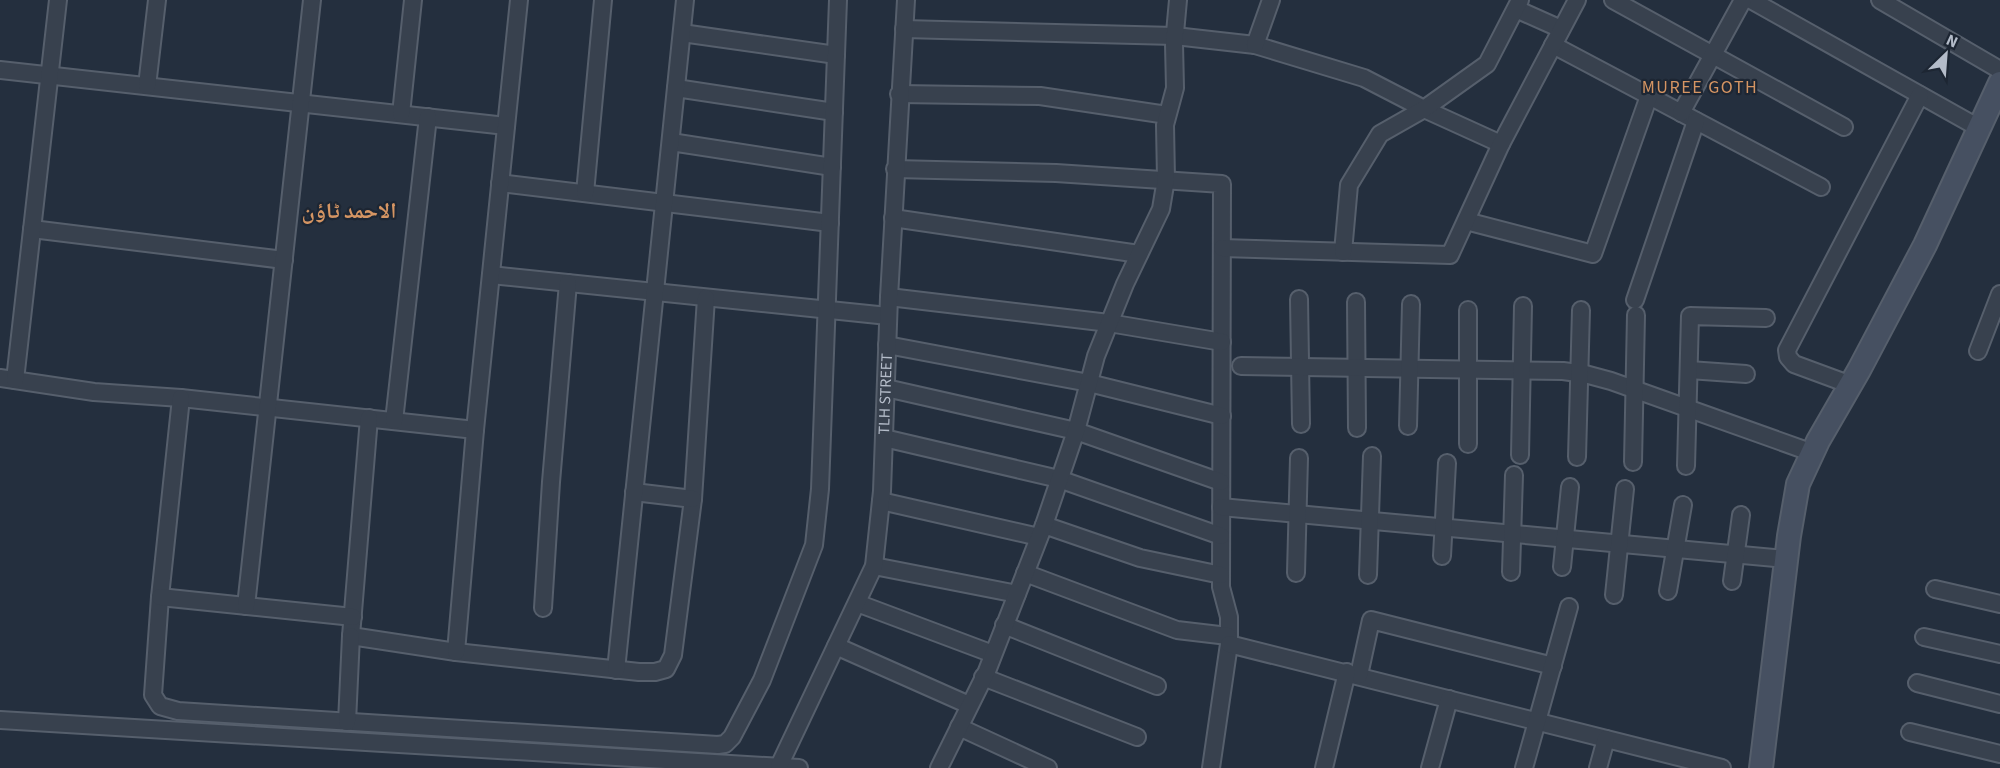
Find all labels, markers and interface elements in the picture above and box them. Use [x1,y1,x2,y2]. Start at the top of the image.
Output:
north arrow [1916,24,1976,84]
text: N [1942,29,1961,54]
district label: MUREE GOTH [1642,75,1758,100]
district label: الاحمد ٹاؤن [302,195,396,227]
street label: TLH STREET [873,352,898,435]

